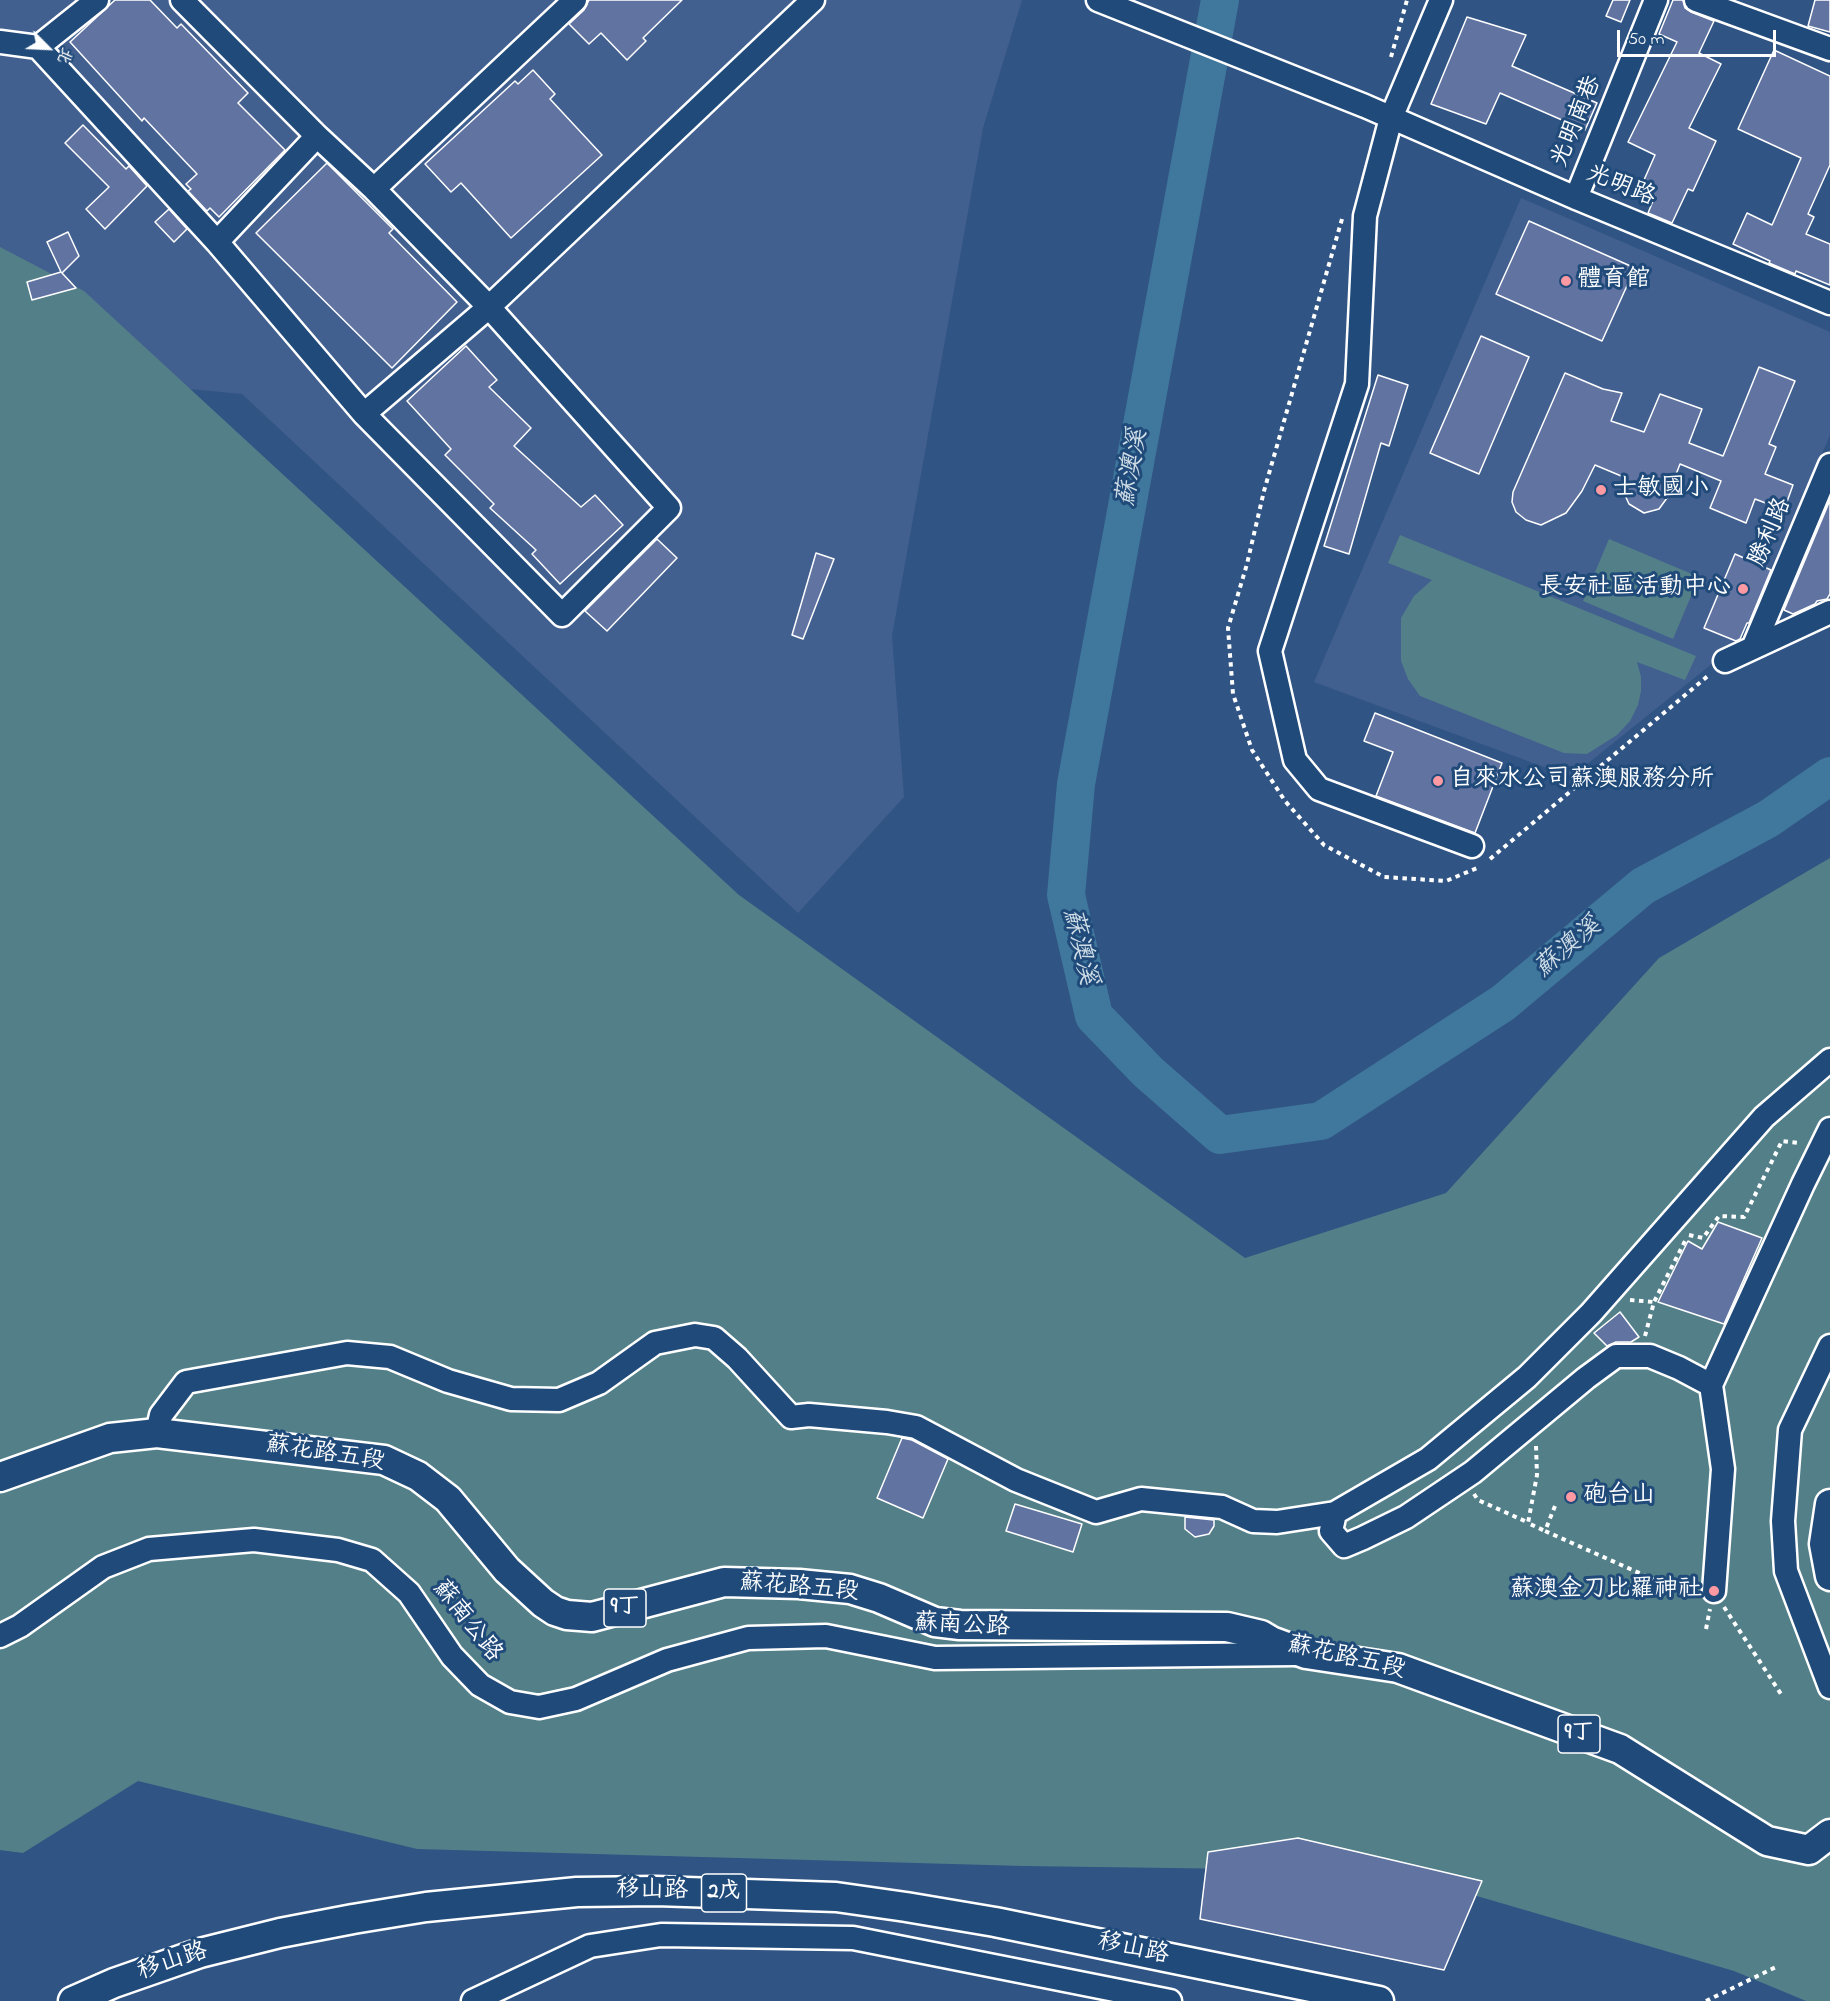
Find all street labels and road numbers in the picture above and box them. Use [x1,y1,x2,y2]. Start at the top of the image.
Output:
street label: 光明南巷 [1547,72,1609,172]
street label: 光明路 [1581,160,1659,214]
street label: 勝利路 [1745,494,1799,572]
street label: 蘇花路五段 [263,1431,387,1479]
street label: 蘇花路五段 [738,1569,860,1609]
street label: 蘇南公路 [425,1575,507,1669]
road number: 9丁 [604,1589,646,1627]
street label: 蘇南公路 [913,1610,1011,1644]
street label: 蘇花路五段 [1284,1631,1408,1687]
road number: 9丁 [1558,1715,1600,1753]
road number: 2戊 [702,1874,746,1912]
street label: 移山路 [616,1877,688,1907]
street label: 移山路 [1095,1928,1171,1972]
street label: 移山路 [134,1938,212,1988]

